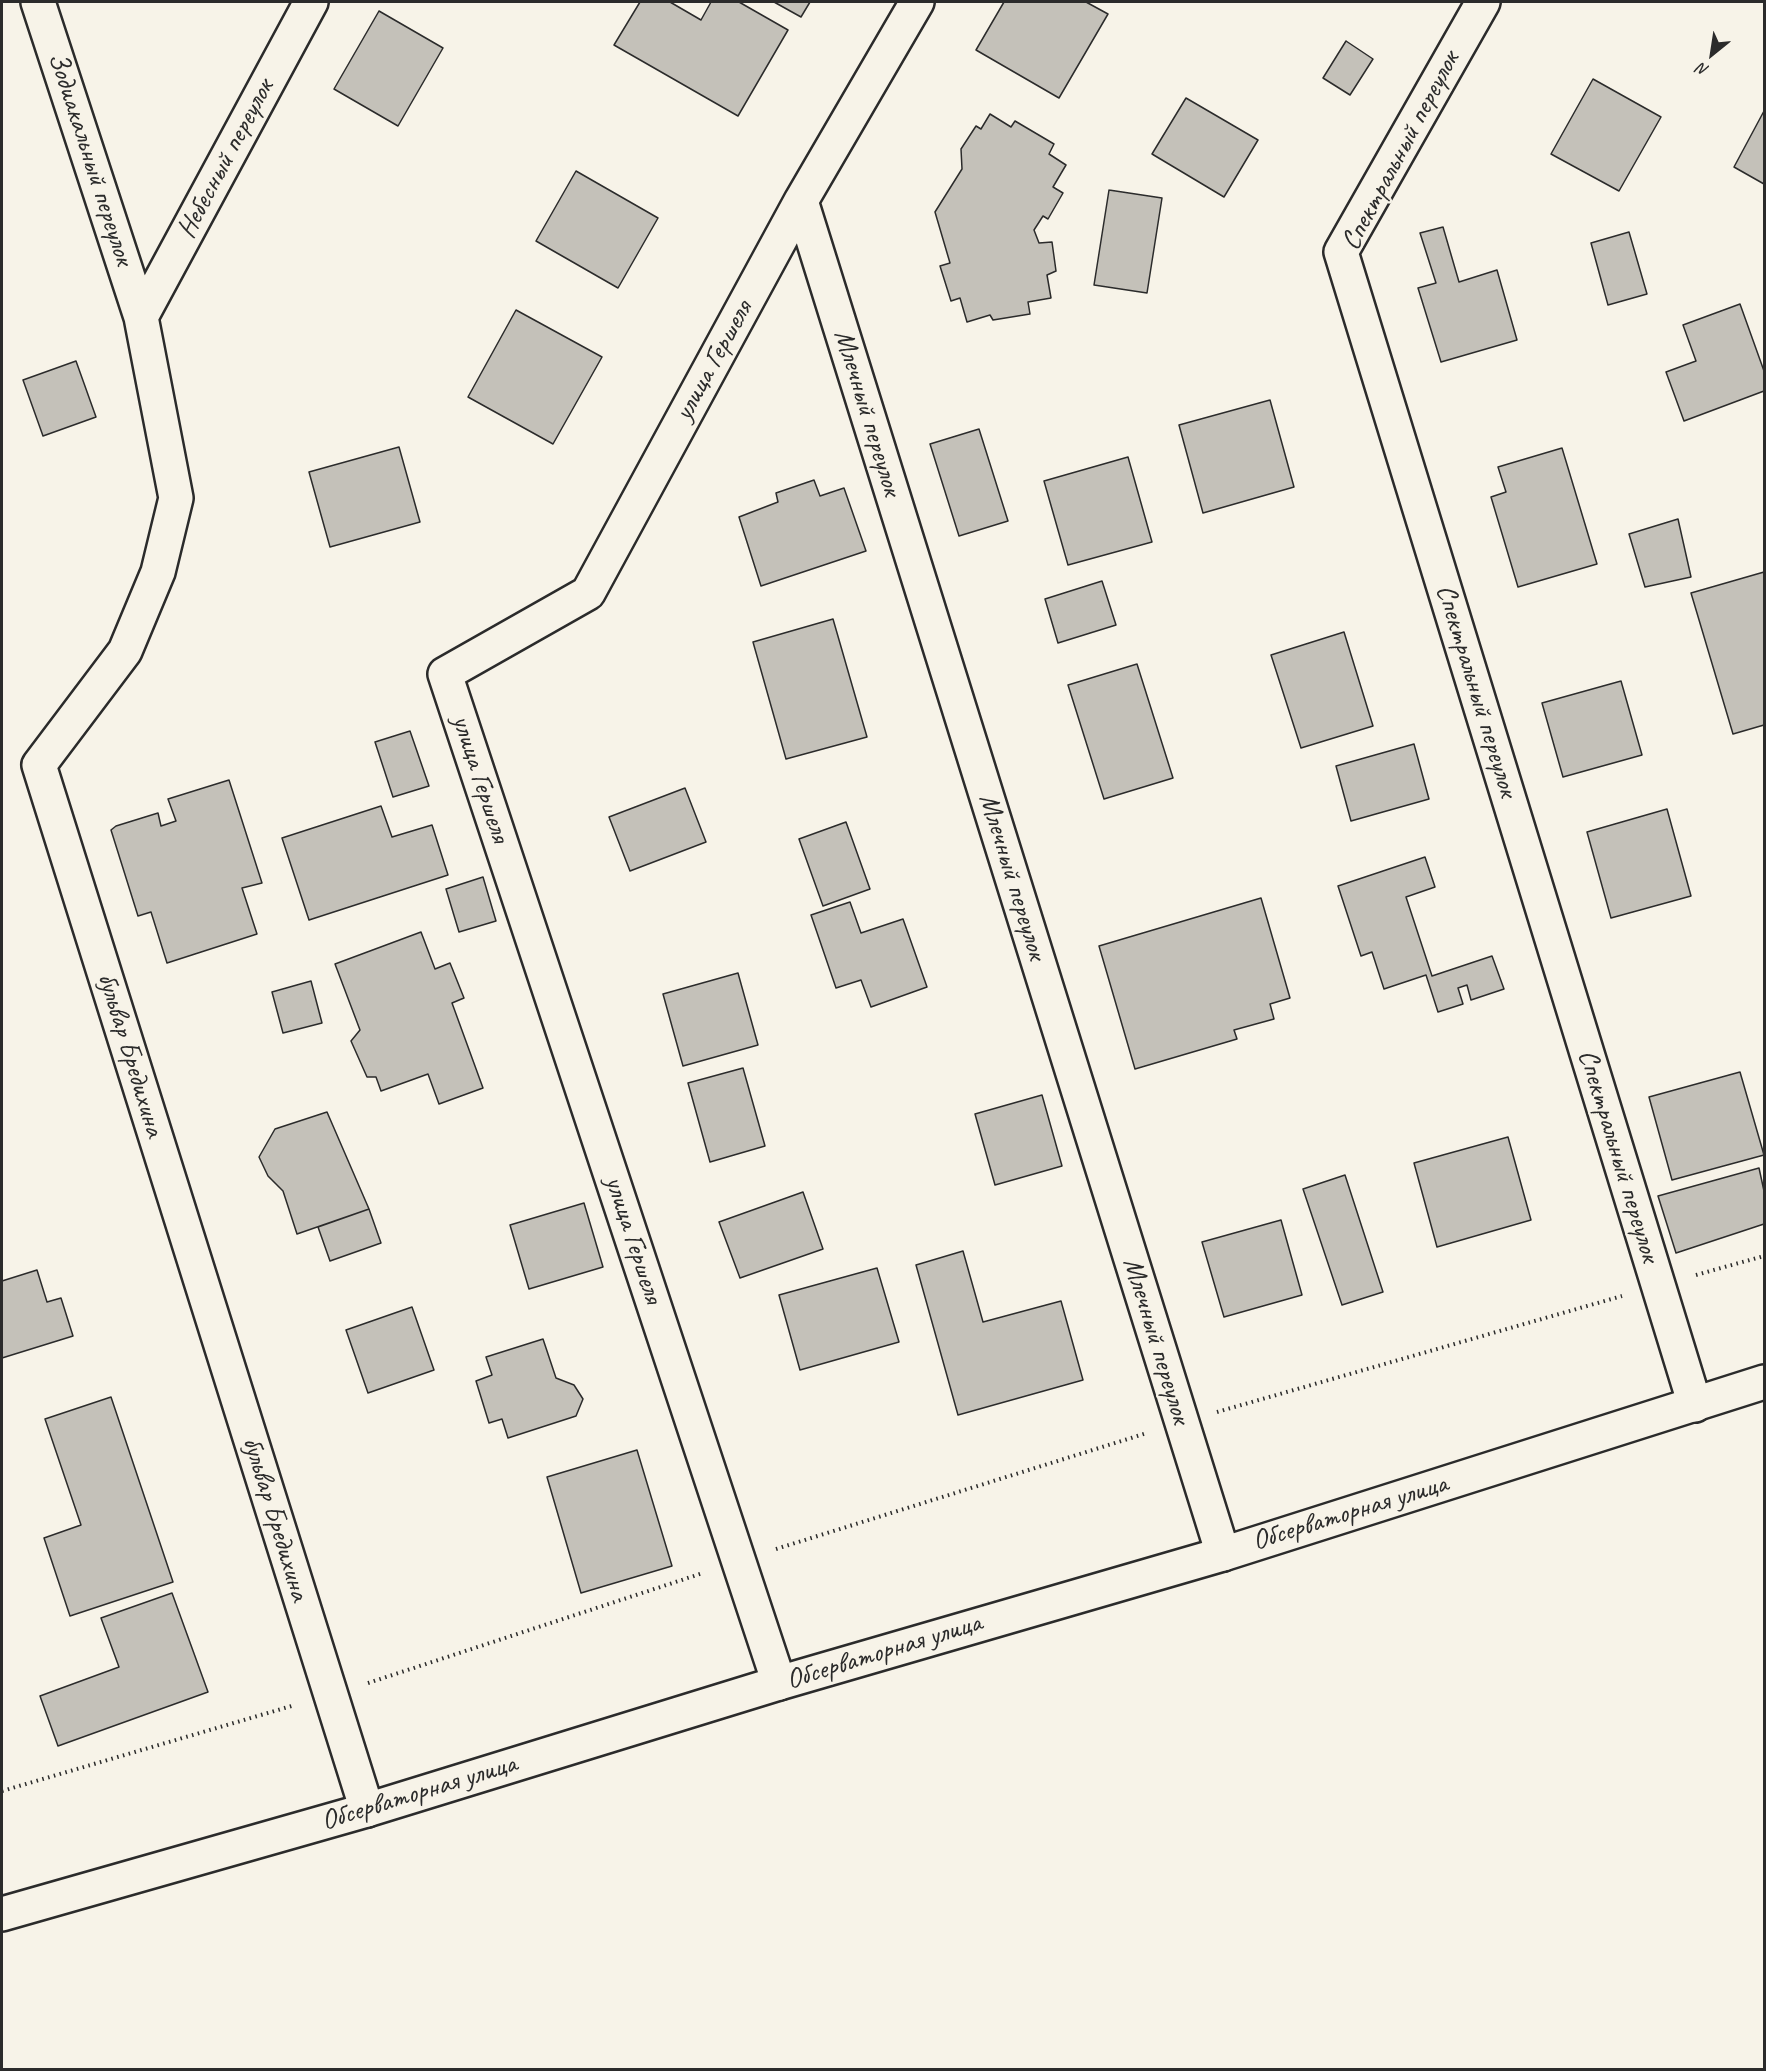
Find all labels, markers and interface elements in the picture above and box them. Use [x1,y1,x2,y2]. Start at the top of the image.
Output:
north arrow [1682,24,1742,84]
street label: Спектральный переулок [1334,46,1468,256]
street label: Зодиакальный переулок [40,48,140,270]
text: N [1694,58,1712,81]
street label: Небесный переулок [170,74,282,244]
street label: улица Гершеля [667,295,761,427]
street label: Млечный переулок [826,326,908,500]
street label: Спектральный переулок [1428,581,1524,801]
street label: улица Гершеля [444,711,516,847]
street label: Млечный переулок [971,790,1053,964]
street label: бульвар Бредихина [89,969,171,1141]
street label: Спектральный переулок [1570,1046,1666,1266]
street label: улица Гершеля [597,1172,669,1308]
street label: Млечный переулок [1115,1254,1197,1428]
street label: бульвар Бредихина [234,1433,316,1605]
street label: Обсерваторная улица [1248,1467,1452,1559]
street label: Обсерваторная улица [782,1606,986,1698]
street label: Обсерваторная улица [317,1747,521,1839]

